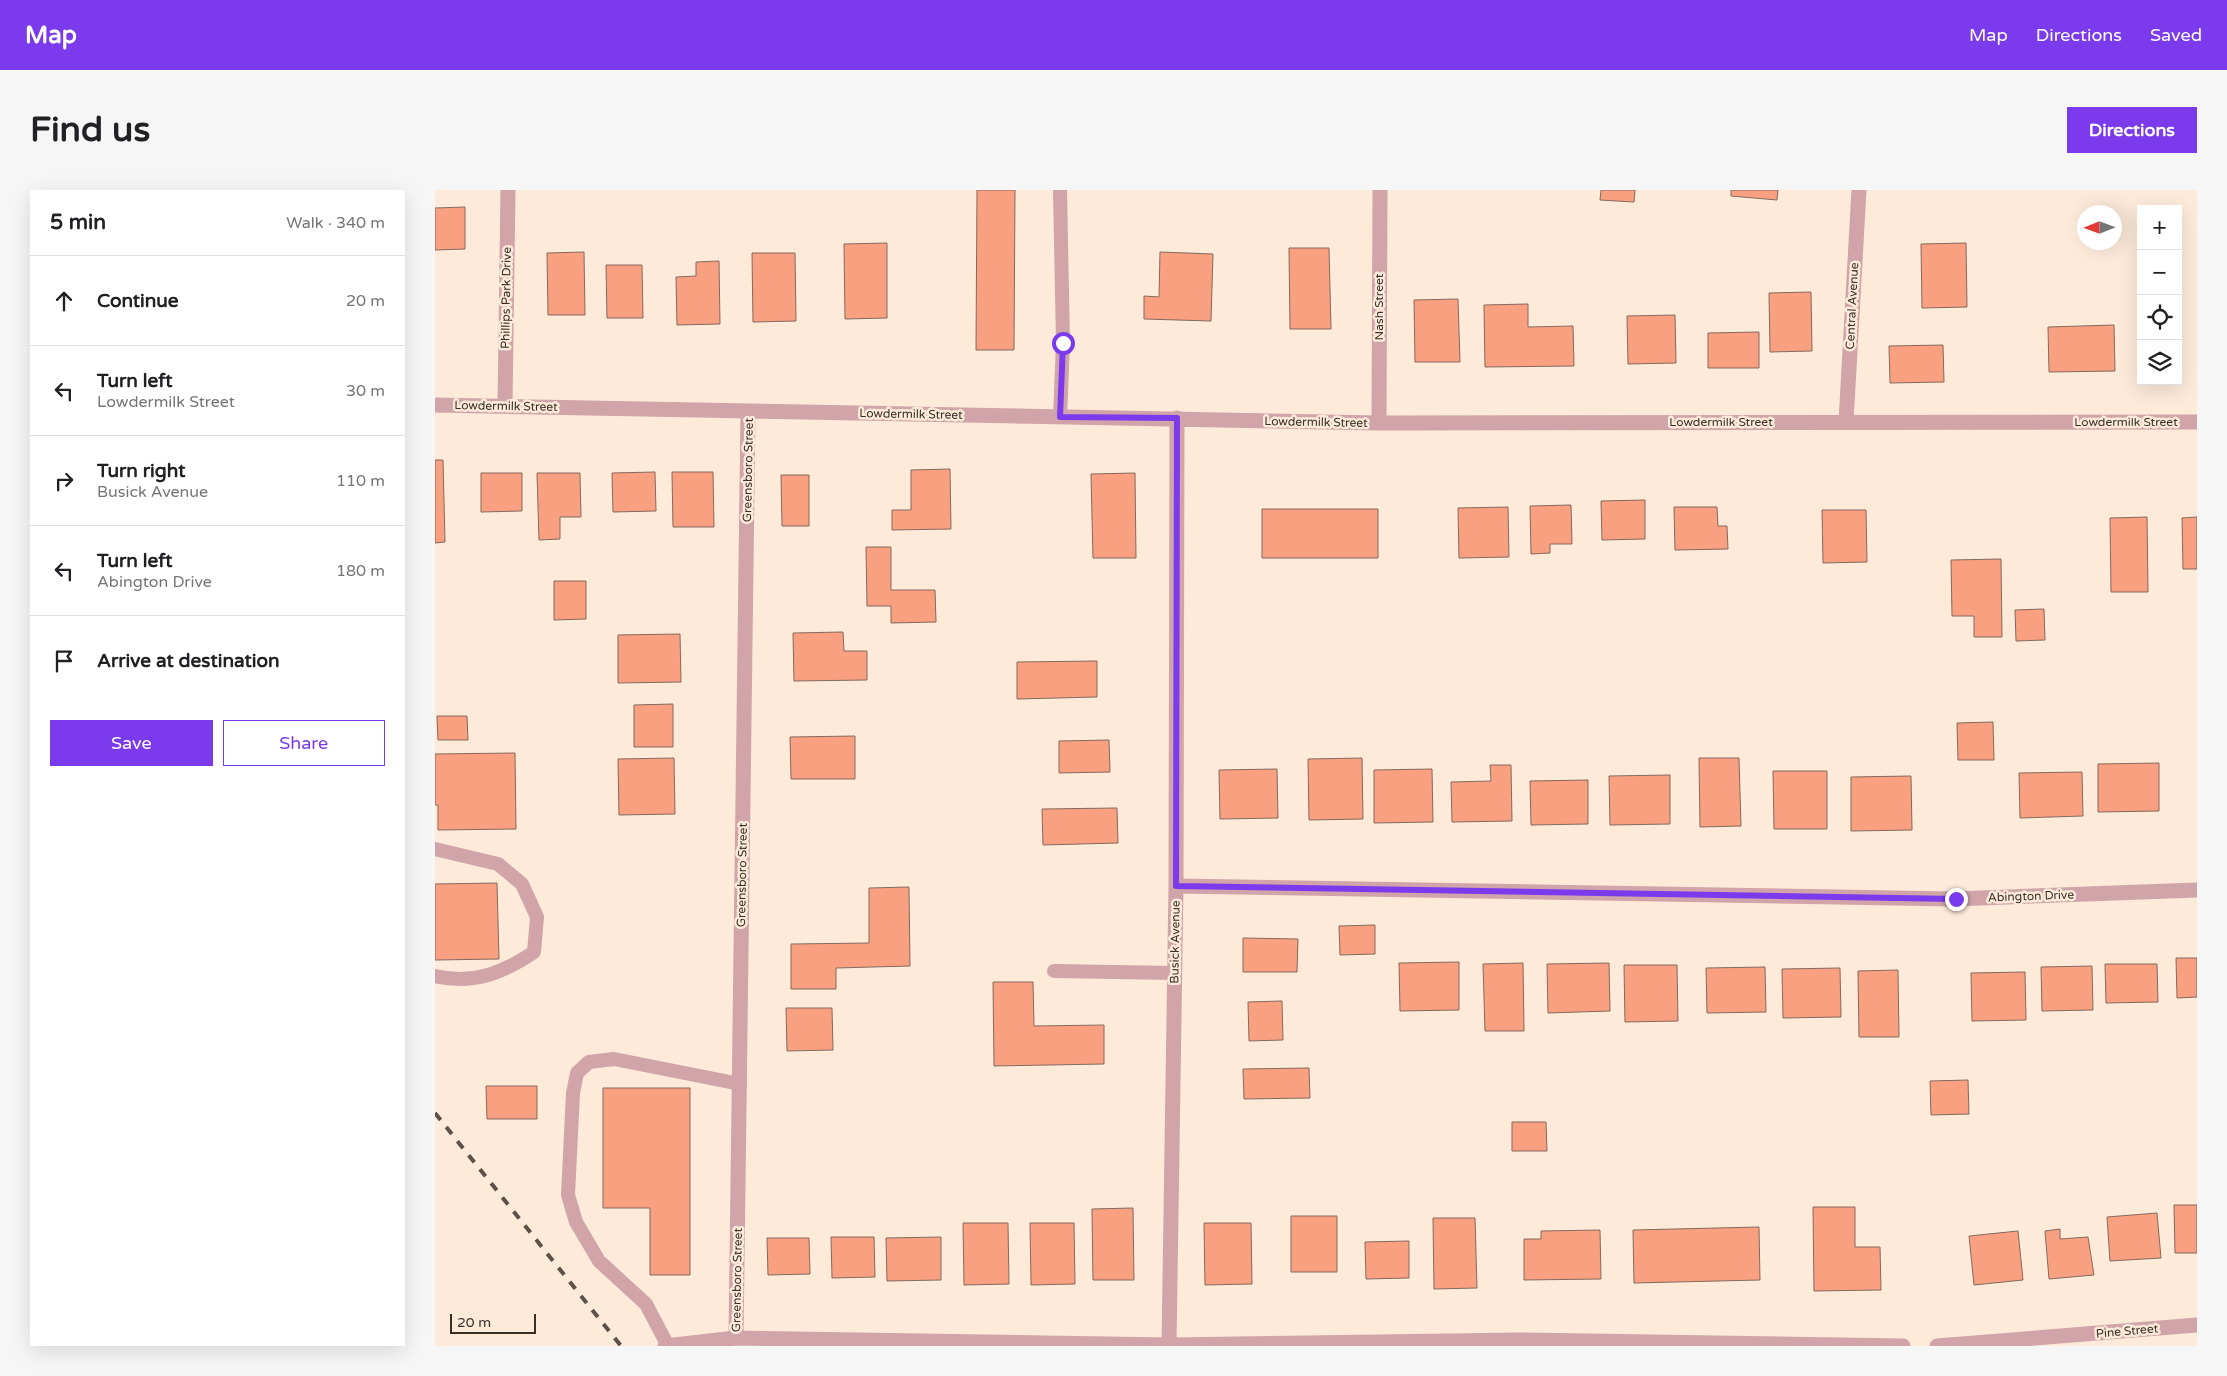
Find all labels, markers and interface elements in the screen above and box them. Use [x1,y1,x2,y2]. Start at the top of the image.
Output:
text: Map [25,21,77,50]
text: Map [1969,24,2008,46]
text: Directions [2036,24,2122,46]
text: Saved [2150,24,2202,46]
button: Directions [2067,107,2197,153]
text: Find us [30,109,150,151]
north arrow [2077,205,2122,250]
map controls [2137,205,2182,385]
button: + [2137,205,2182,250]
text: 5 min [50,210,106,235]
text: Walk · 340 m [286,213,385,233]
street label: Phillips Park Drive [498,247,514,349]
button: − [2137,250,2182,295]
street label: Central Avenue [1843,262,1861,350]
street label: Nash Street [1372,273,1386,340]
icon: ahead [50,287,78,315]
text: Continue [97,290,179,312]
text: 20 m [346,291,385,311]
button: locate [2137,295,2182,340]
route start [1052,332,1075,355]
button: layers [2137,340,2182,385]
text: Turn left [97,370,173,392]
icon: left [50,377,78,405]
text: 30 m [346,381,385,401]
text: Lowdermilk Street [97,392,235,412]
street label: Lowdermilk Street [454,398,558,414]
street label: Lowdermilk Street [859,406,963,422]
street label: Lowdermilk Street [1264,414,1368,430]
street label: Lowdermilk Street [1669,415,1773,429]
street label: Lowdermilk Street [2074,415,2178,429]
street label: Greensboro Street [740,417,756,522]
text: Turn right [97,460,185,482]
icon: right [50,467,78,495]
text: 110 m [336,471,385,491]
text: Busick Avenue [97,482,208,502]
text: Turn left [97,550,173,572]
icon: left [50,557,78,585]
text: 180 m [336,561,385,581]
text: Abington Drive [97,572,212,592]
icon: arrive [50,647,78,675]
text: Arrive at destination [97,650,280,672]
button: Save [50,720,213,766]
button: Share [223,720,385,766]
street label: Greensboro Street [734,822,750,927]
street label: Abington Drive [1988,887,2074,904]
route end [1945,888,1968,911]
street label: Busick Avenue [1167,900,1183,984]
street label: Greensboro Street [729,1227,745,1332]
scale bar [450,1311,536,1334]
text: 20 m [457,1314,491,1331]
street label: Pine Street [2095,1321,2159,1341]

